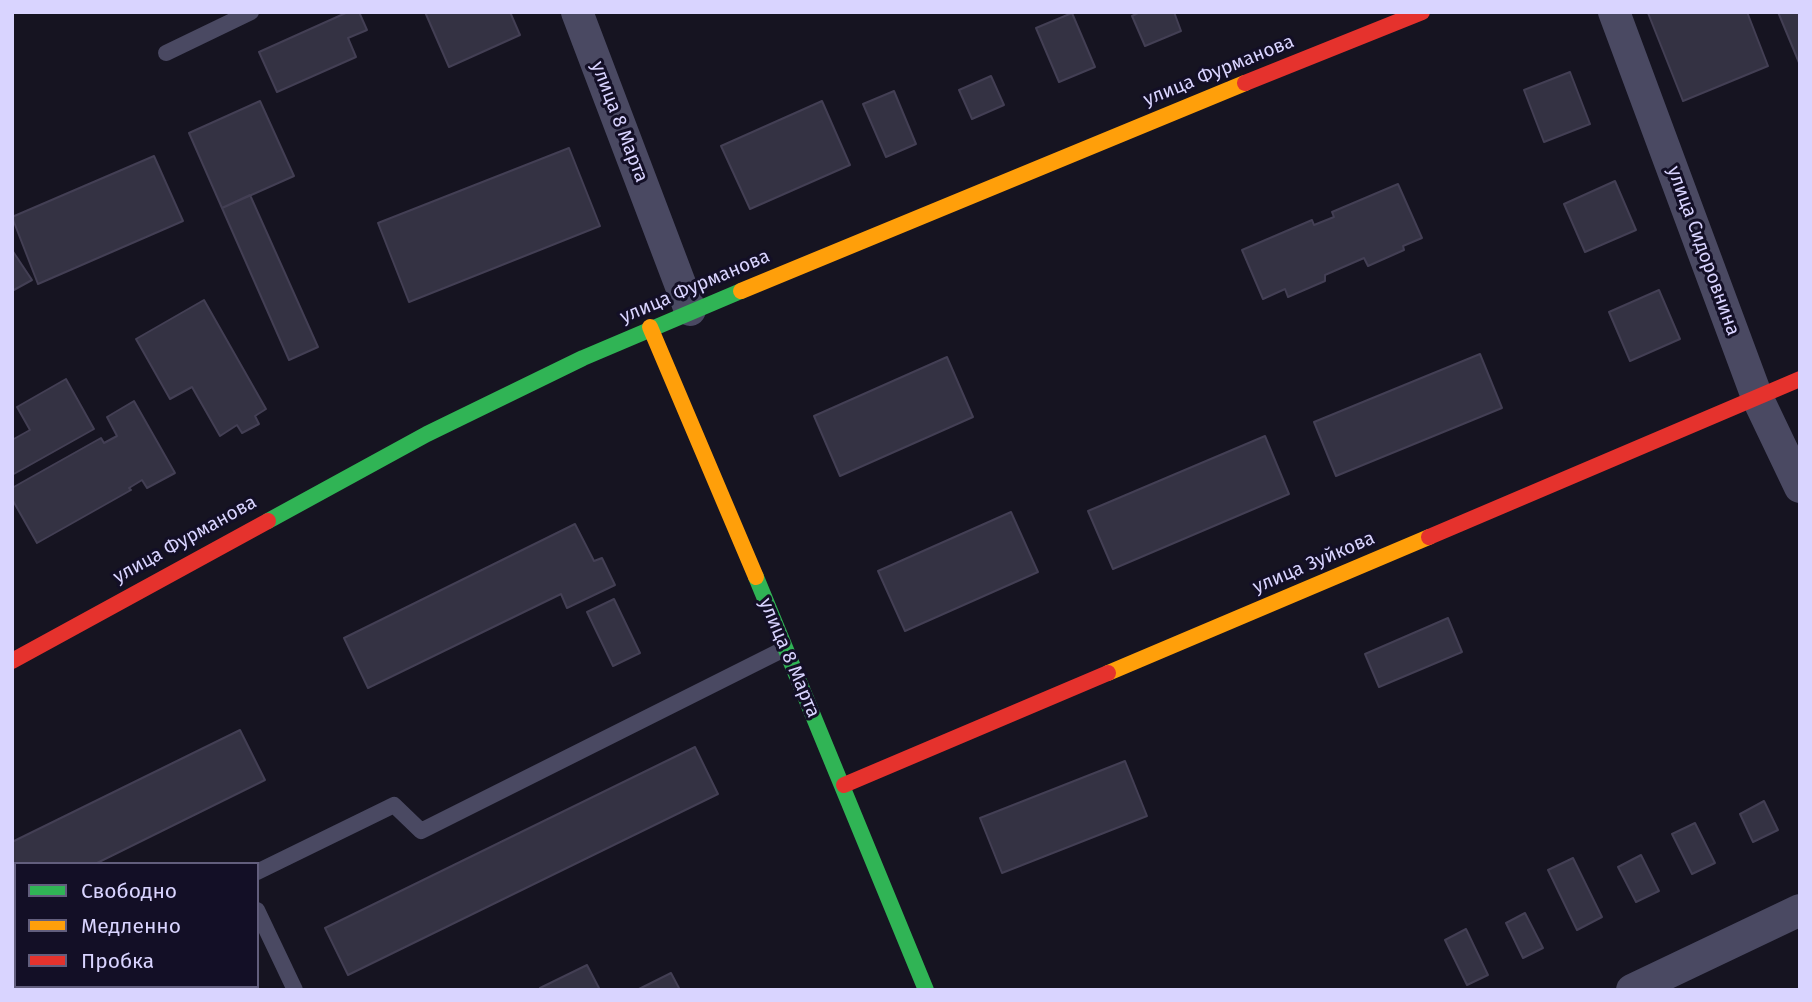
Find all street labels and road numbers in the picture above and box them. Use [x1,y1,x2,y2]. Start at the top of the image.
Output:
street label: улица Фурманова [1140,30,1298,112]
street label: улица 8 Марта [586,58,652,186]
street label: улица Сидоровнина [1662,163,1744,339]
street label: улица Фурманова [617,245,773,329]
street label: улица Фурманова [109,491,261,589]
street label: улица Зуйкова [1250,527,1378,599]
street label: улица 8 Марта [754,595,824,721]

